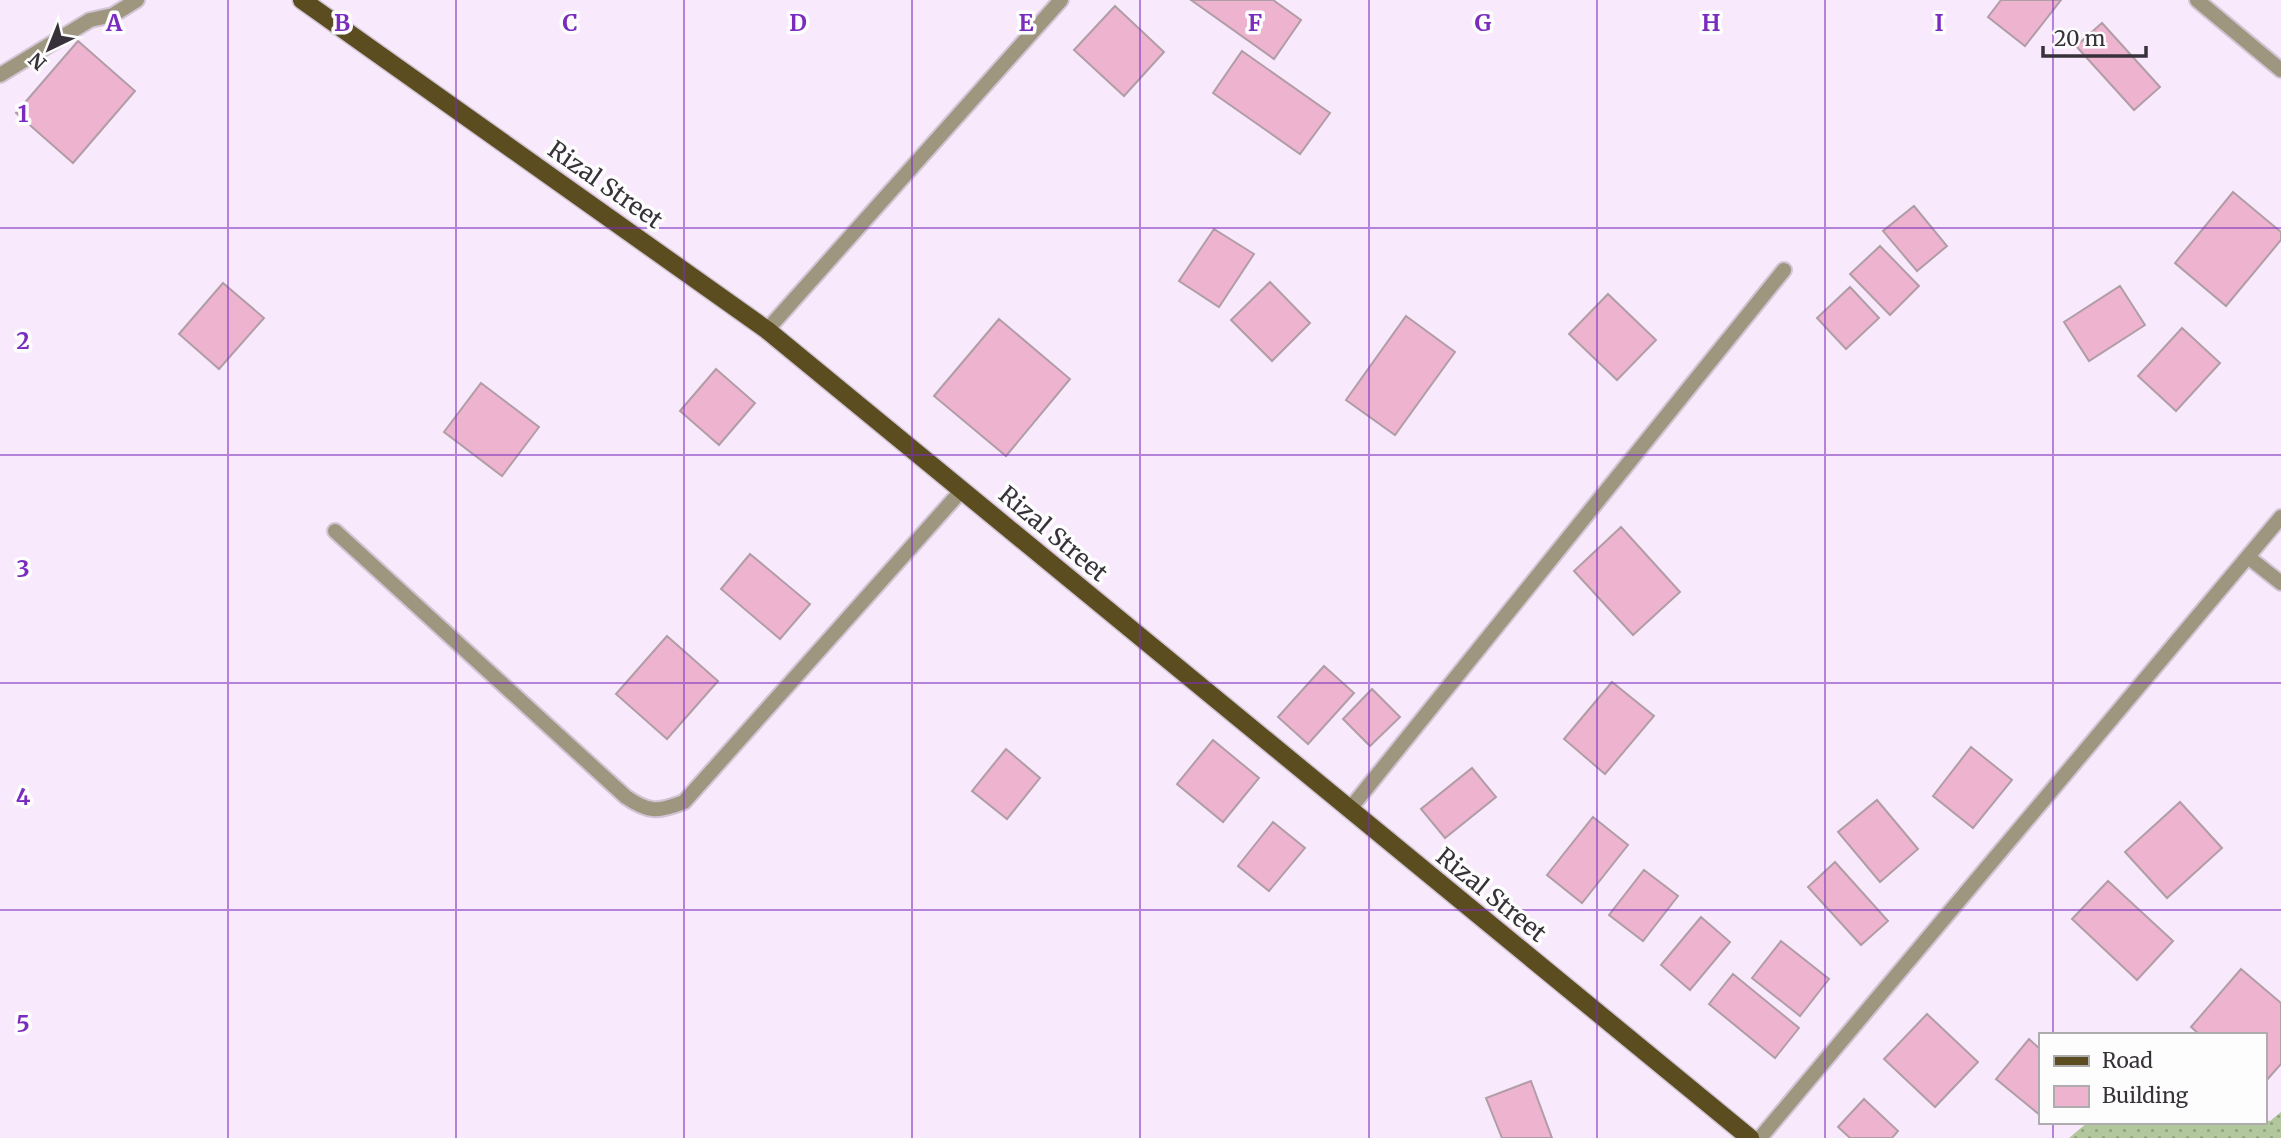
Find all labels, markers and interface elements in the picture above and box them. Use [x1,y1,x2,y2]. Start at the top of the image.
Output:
text: A [105,8,123,37]
text: B [334,8,350,37]
text: C [562,8,578,37]
text: D [789,8,807,37]
text: E [1018,8,1034,37]
text: F [1248,8,1262,37]
text: G [1475,8,1492,37]
text: H [1702,8,1721,37]
text: I [1934,8,1944,37]
north arrow [14,14,84,84]
scale bar [2043,14,2146,58]
text: 20 m [2054,25,2106,52]
text: N [24,48,51,75]
text: 1 [18,99,29,128]
street label: Rizal Street [542,134,669,236]
text: 2 [16,326,30,355]
street label: Rizal Street [992,479,1115,589]
text: 3 [16,554,30,583]
text: 4 [16,782,31,811]
street label: Rizal Street [1430,841,1553,949]
text: 5 [16,1009,30,1038]
legend [2039,1033,2267,1124]
text: Road [2102,1047,2153,1074]
text: Building [2102,1082,2189,1109]

